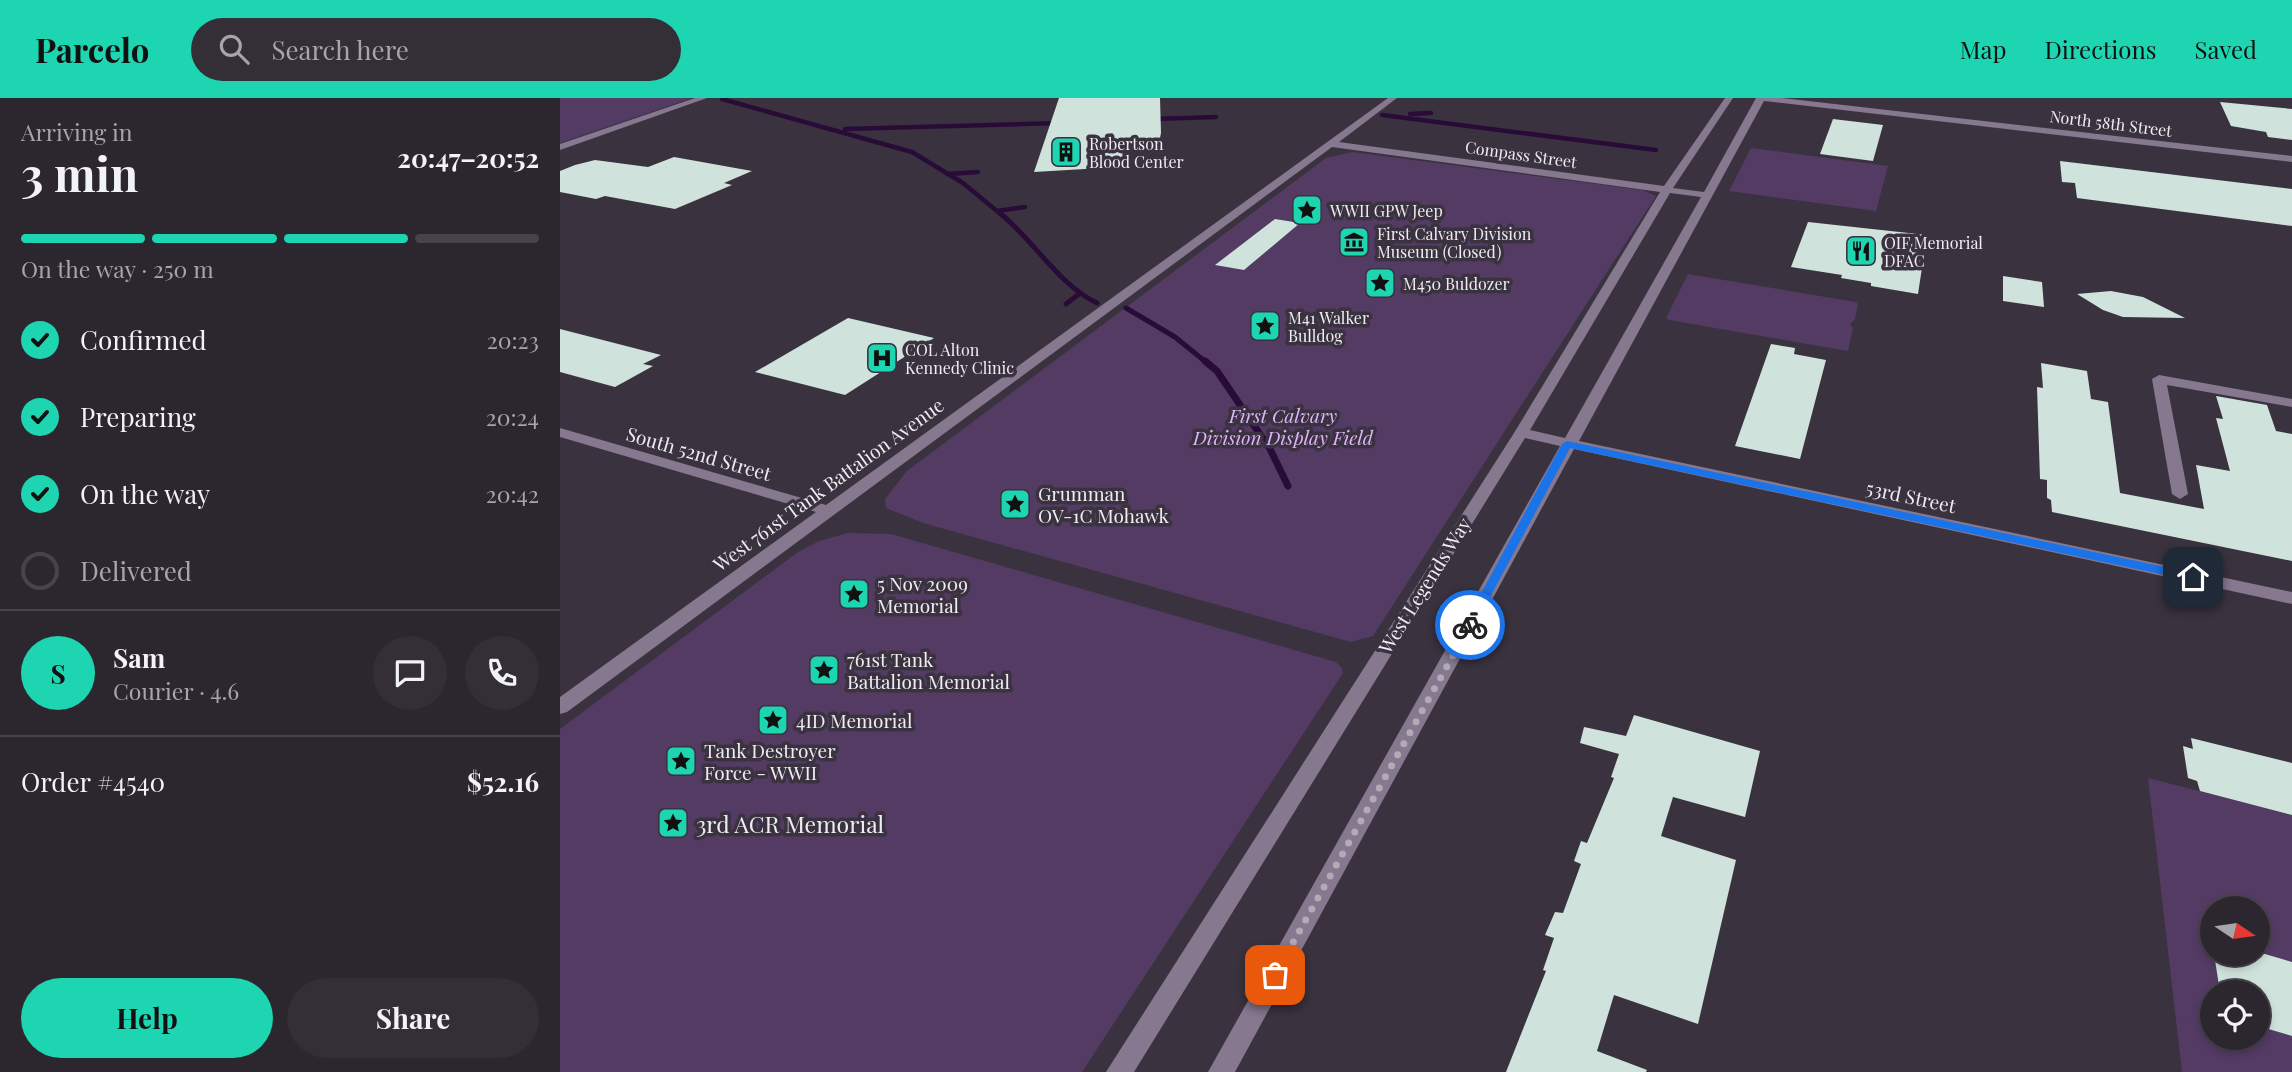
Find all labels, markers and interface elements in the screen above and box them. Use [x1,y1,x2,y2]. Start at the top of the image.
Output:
search box [191,18,681,81]
text: Parcelo [35,27,149,71]
icon: search [215,30,253,68]
text: Search here [271,32,409,67]
text: Map [1960,33,2006,65]
text: Directions [2044,33,2157,65]
text: Saved [2195,33,2257,65]
street label: North 58th Street [2049,105,2174,141]
text: Arriving in [21,116,133,147]
place label: Robertson Blood Center [1089,133,1184,172]
building icon: Robertson Blood Center [1049,135,1083,169]
street label: Compass Street [1464,136,1578,172]
text: 20:47–20:52 [397,140,539,175]
text: 3 min [21,142,138,204]
place icon: WWII GPW Jeep [1290,193,1324,227]
place label: WWII GPW Jeep [1329,200,1443,221]
place label: First Calvary Division Museum (Closed) [1377,223,1532,262]
museum icon: First Calvary Division Museum (Closed) [1337,225,1371,259]
place label: OIF Memorial DFAC [1884,232,1983,271]
restaurant icon: OIF Memorial DFAC [1844,234,1878,268]
text: On the way · 250 m [21,253,214,284]
place icon: M450 Buldozer [1363,266,1397,300]
place label: M450 Buldozer [1403,273,1510,294]
place label: M41 Walker Bulldog [1288,307,1369,346]
place icon: M41 Walker Bulldog [1248,309,1282,343]
icon: check [21,321,59,359]
text: Confirmed [80,322,207,357]
text: 20:23 [487,324,539,355]
place label: COL Alton Kennedy Clinic [905,339,1014,378]
hospital icon: COL Alton Kennedy Clinic [865,341,899,375]
street label: West 761st Tank Battalion Avenue [707,391,949,577]
icon: check [21,398,59,436]
text: Preparing [80,399,196,434]
text: 20:24 [486,401,539,432]
park label: First Calvary Division Display Field [1192,402,1374,450]
street label: South 52nd Street [624,420,775,486]
street label: 53rd Street [1864,474,1959,518]
icon: check [21,475,59,513]
text: On the way [80,476,210,511]
text: 20:42 [486,478,539,509]
place label: Grumman OV-1C Mohawk [1038,480,1169,528]
place icon: Grumman OV-1C Mohawk [998,487,1032,521]
street label: West Legends Way [1371,512,1476,659]
pin [2163,547,2223,607]
text: Delivered [80,553,192,588]
icon: home [2174,558,2212,596]
place label: 5 Nov 2009 Memorial [877,570,968,618]
place icon: 5 Nov 2009 Memorial [837,577,871,611]
courier [1435,590,1505,660]
icon: bike [1451,606,1489,644]
button: chat [373,636,447,710]
button: phone [465,636,539,710]
text: Sam [113,640,165,675]
place label: 761st Tank Battalion Memorial [847,646,1011,694]
place icon: 761st Tank Battalion Memorial [807,653,841,687]
text: S [50,656,66,691]
text: Courier · 4.6 [113,675,239,706]
place icon: 4ID Memorial [756,703,790,737]
place label: 4ID Memorial [796,707,913,733]
place label: Tank Destroyer Force - WWII [704,737,836,785]
place icon: Tank Destroyer Force - WWII [664,744,698,778]
text: Order #4540 [21,764,165,799]
text: $52.16 [467,764,539,799]
place icon: 3rd ACR Memorial [656,806,690,840]
place label: 3rd ACR Memorial [696,808,885,839]
north arrow [2200,896,2270,966]
map controls [2200,896,2270,1050]
pin [1245,945,1305,1005]
icon: bag [1256,956,1294,994]
button: Help [21,978,273,1058]
button: Share [287,978,539,1058]
button: locate [2200,980,2270,1050]

